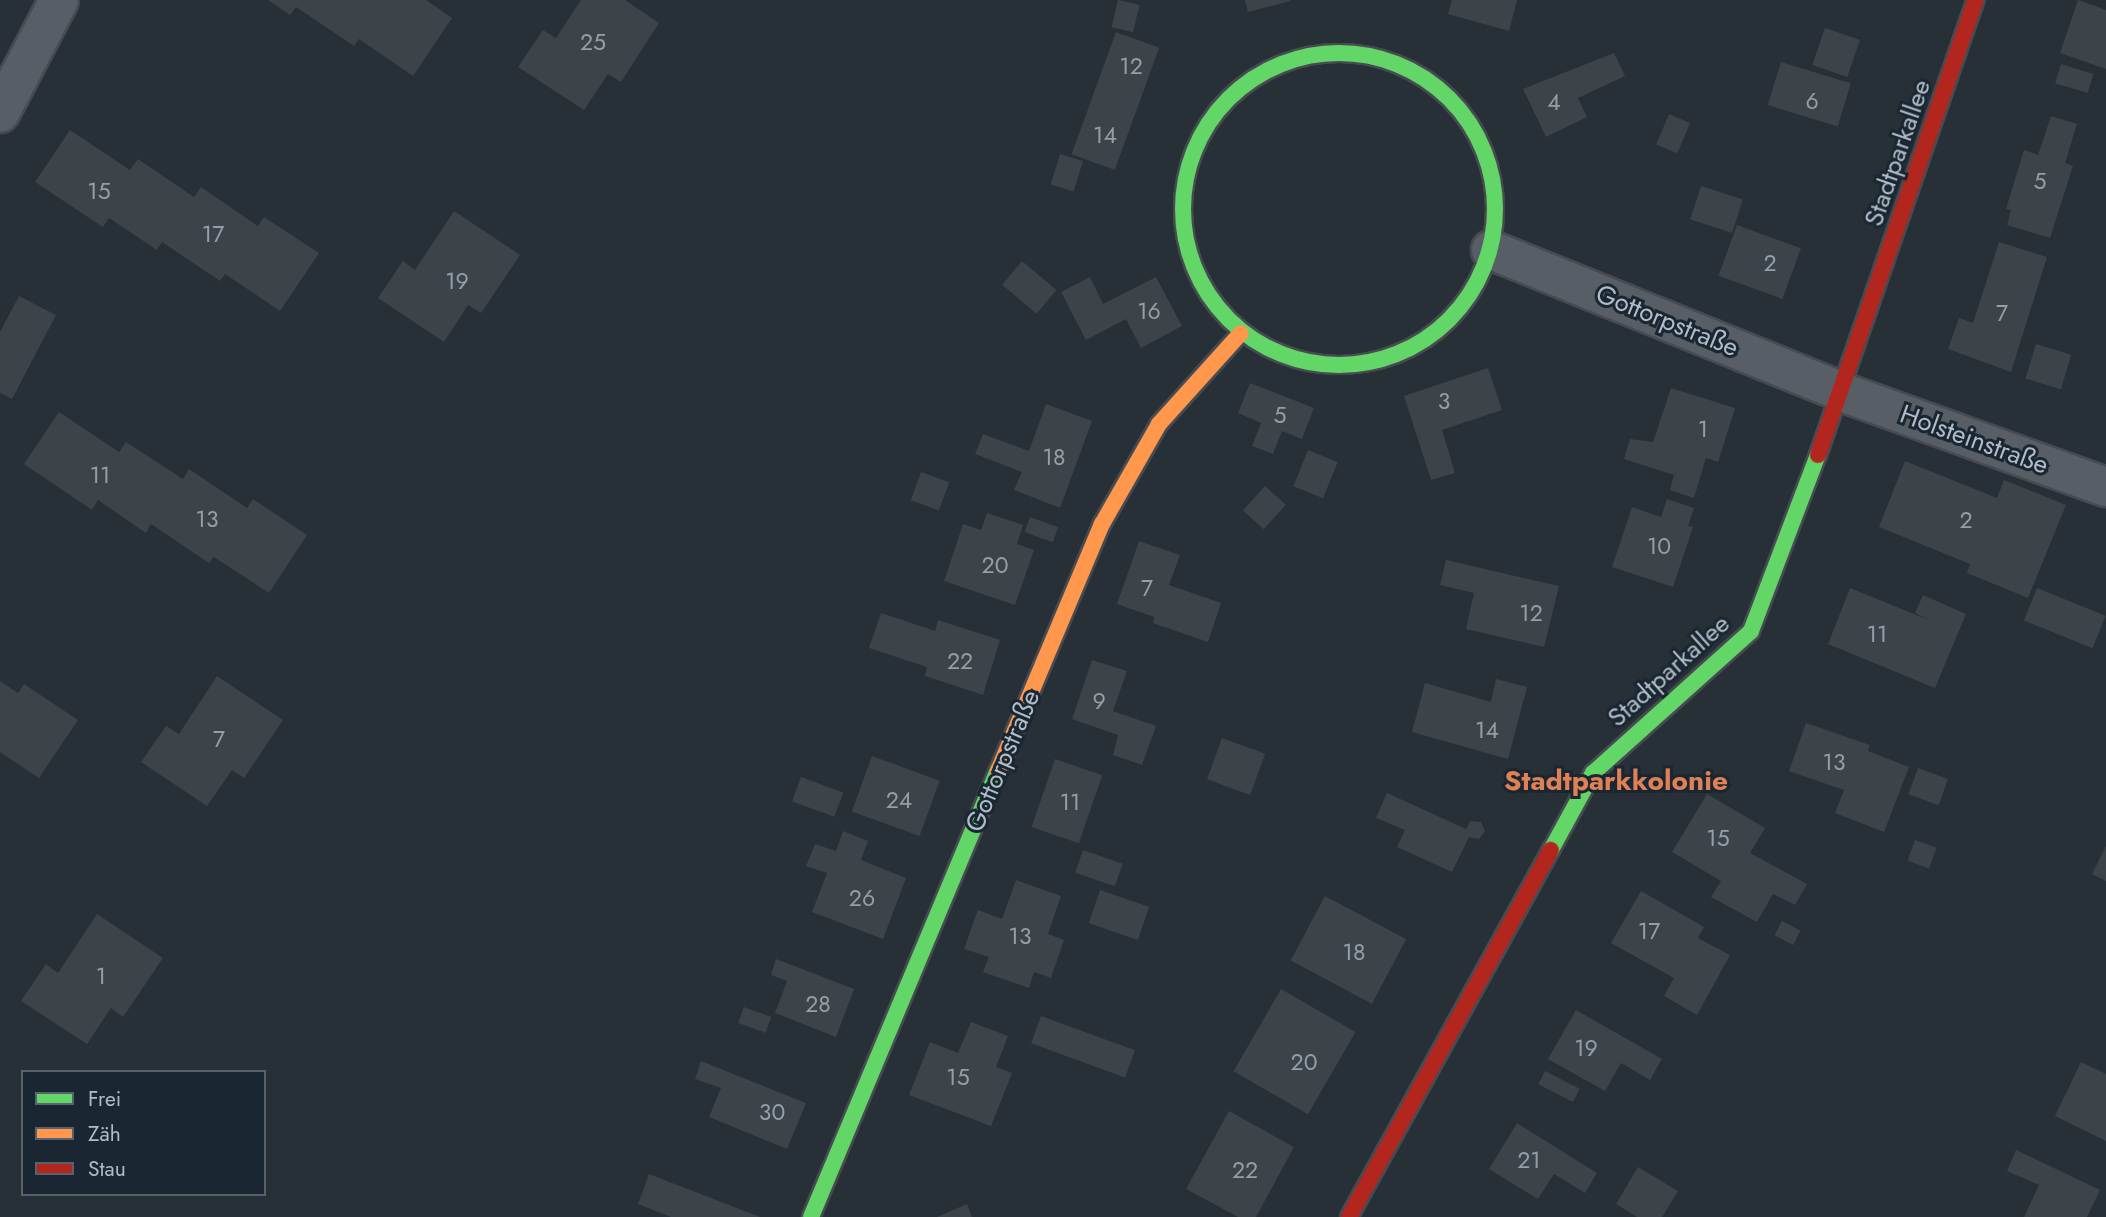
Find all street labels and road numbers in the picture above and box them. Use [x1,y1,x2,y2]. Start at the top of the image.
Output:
street label: Stadtparkallee [1858,76,1938,230]
street label: Gottorpstraße [1591,278,1743,364]
street label: Holsteinstraße [1896,399,2052,481]
street label: Stadtparkallee [1602,608,1736,734]
street label: Gottorpstraße [959,685,1047,837]

